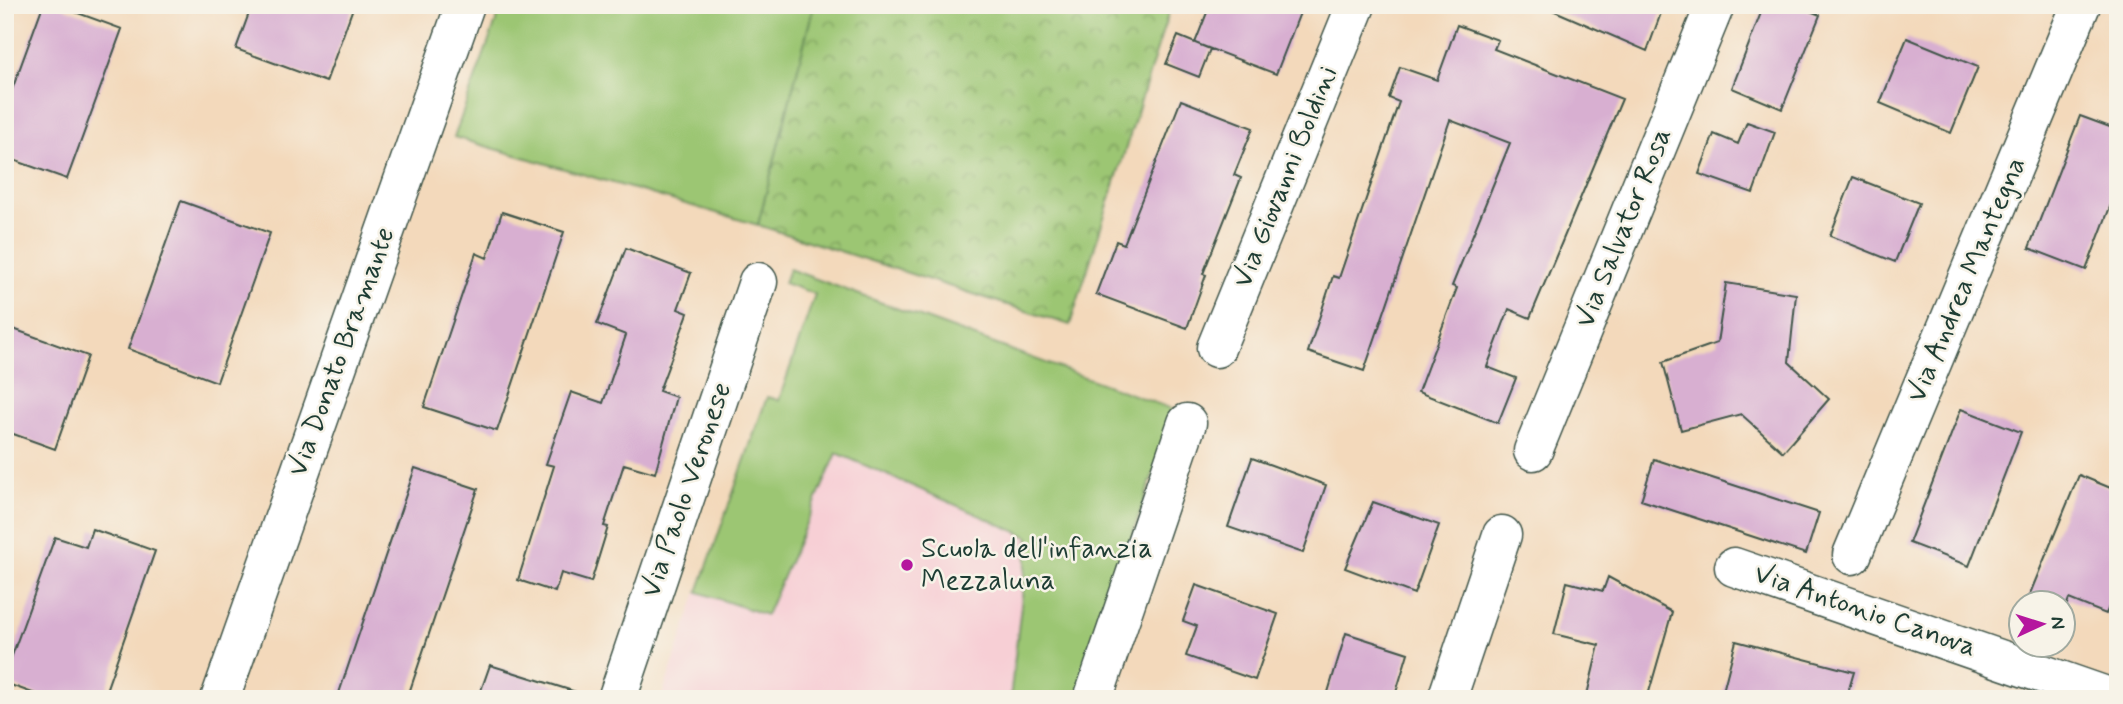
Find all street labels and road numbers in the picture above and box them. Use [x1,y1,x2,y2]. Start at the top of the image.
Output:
street label: Via Giovanni Boldini [1225,61,1347,293]
street label: Via Salvator Rosa [1567,123,1681,333]
street label: Via Andrea Mantegna [1899,152,2035,408]
street label: Via Donato Bramante [280,222,404,482]
street label: Via Paolo Veronese [633,378,741,602]
street label: Via Antonio Canova [1749,556,1981,666]

